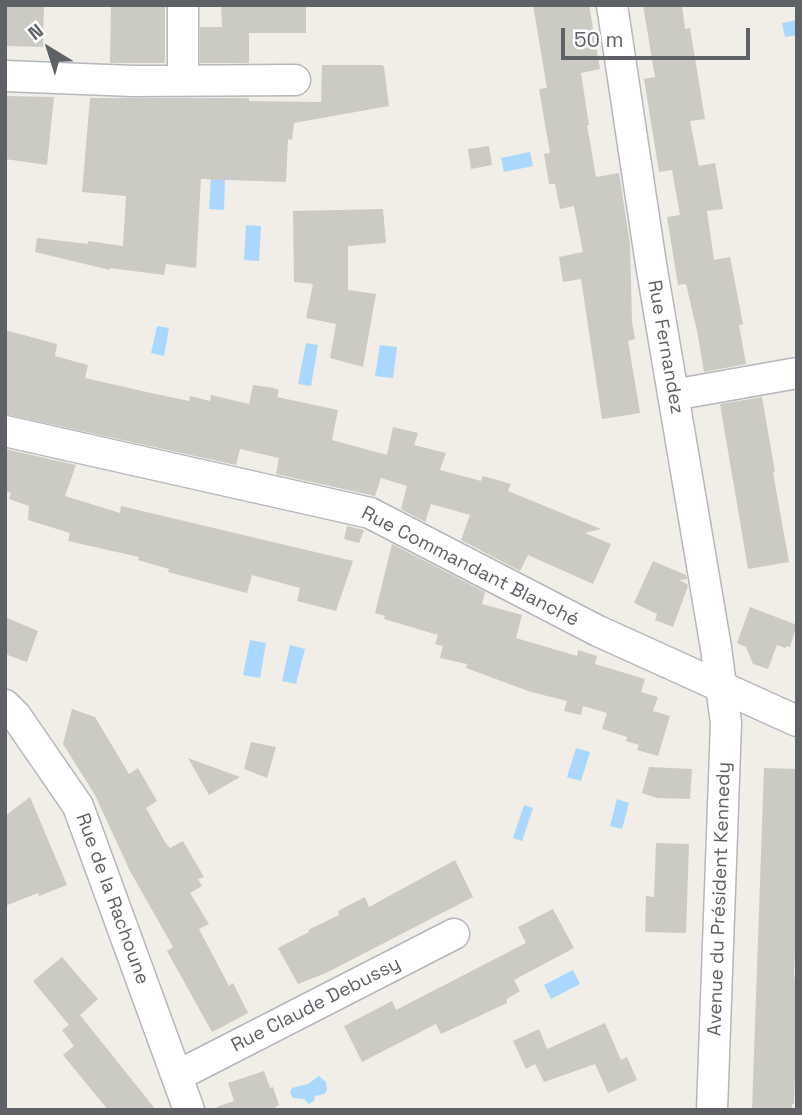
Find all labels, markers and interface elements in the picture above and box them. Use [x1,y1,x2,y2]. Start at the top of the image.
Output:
north arrow [14,14,84,84]
scale bar [564,14,753,58]
text: N [23,18,48,46]
text: 50 m [574,26,624,53]
street label: Rue Fernandez [642,278,688,416]
street label: Rue Commandant Blanché [357,502,583,632]
street label: Avenue du Président Kennedy [704,762,736,1036]
street label: Rue de la Rachoune [70,810,154,988]
street label: Rue Claude Debussy [228,952,404,1058]

